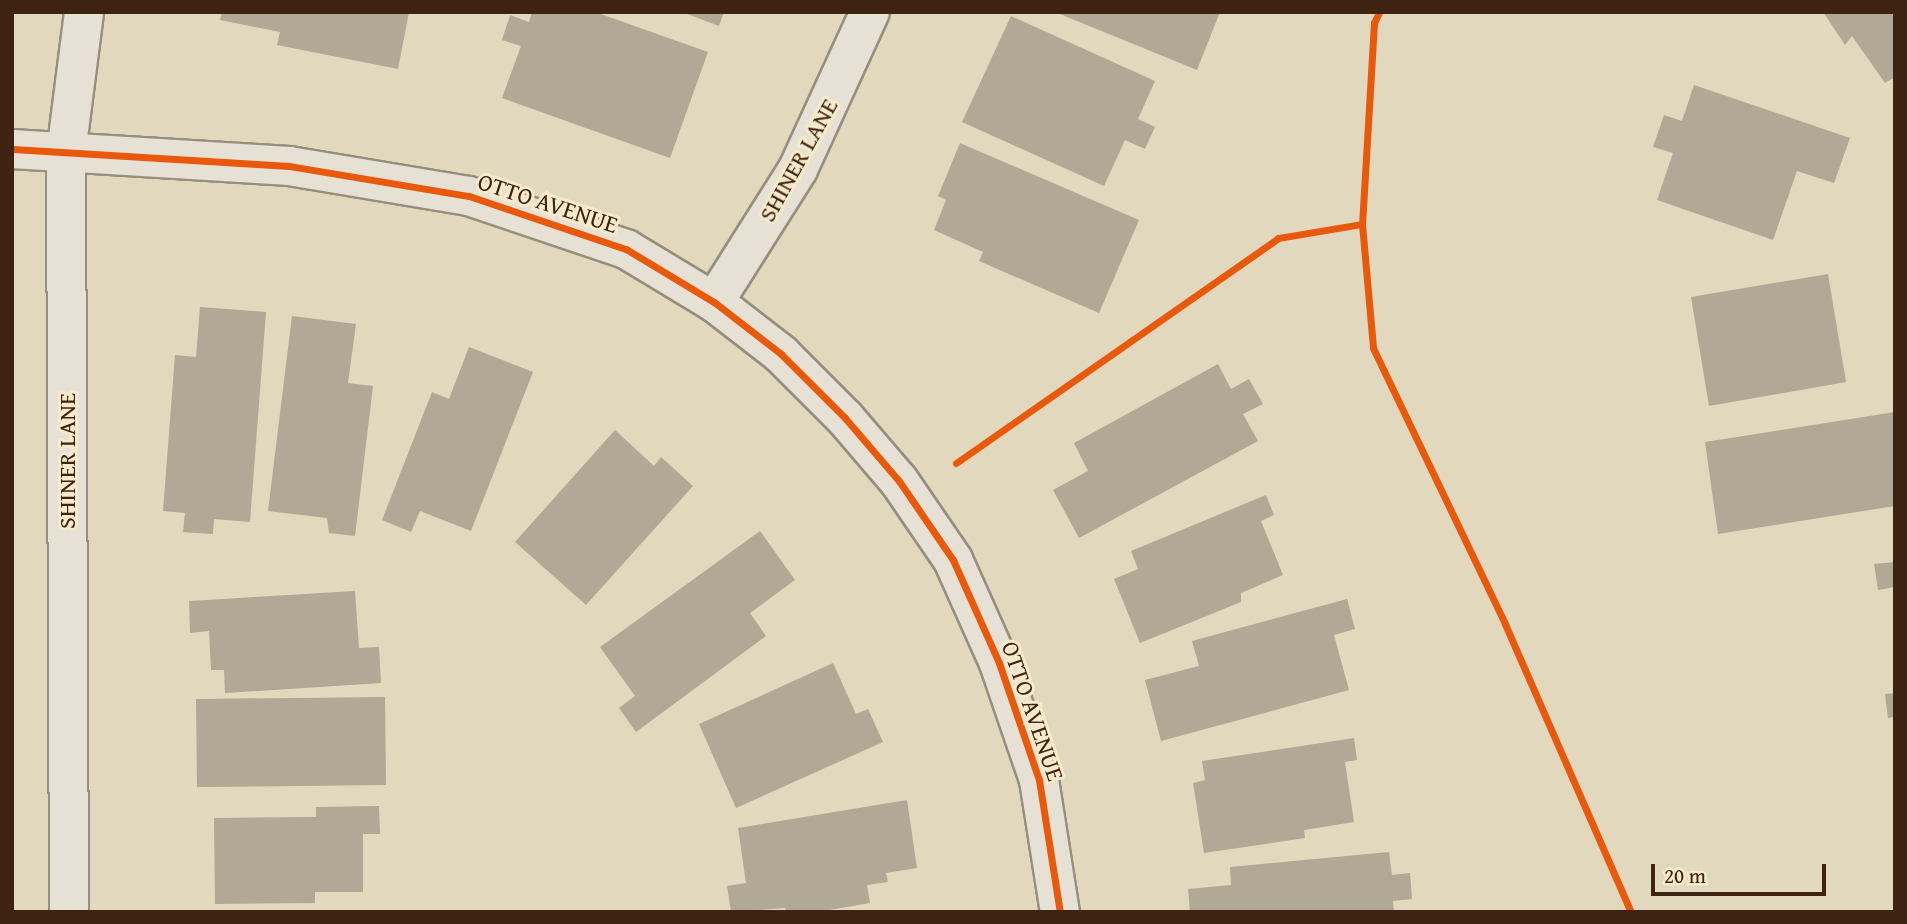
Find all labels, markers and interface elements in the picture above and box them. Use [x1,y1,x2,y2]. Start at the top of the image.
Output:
street label: SHINER LANE [752,94,844,226]
street label: OTTO AVENUE [474,167,622,239]
street label: SHINER LANE [53,393,81,529]
street label: OTTO AVENUE [996,638,1070,784]
scale bar [1655,850,1830,894]
text: 20 m [1664,860,1706,891]

